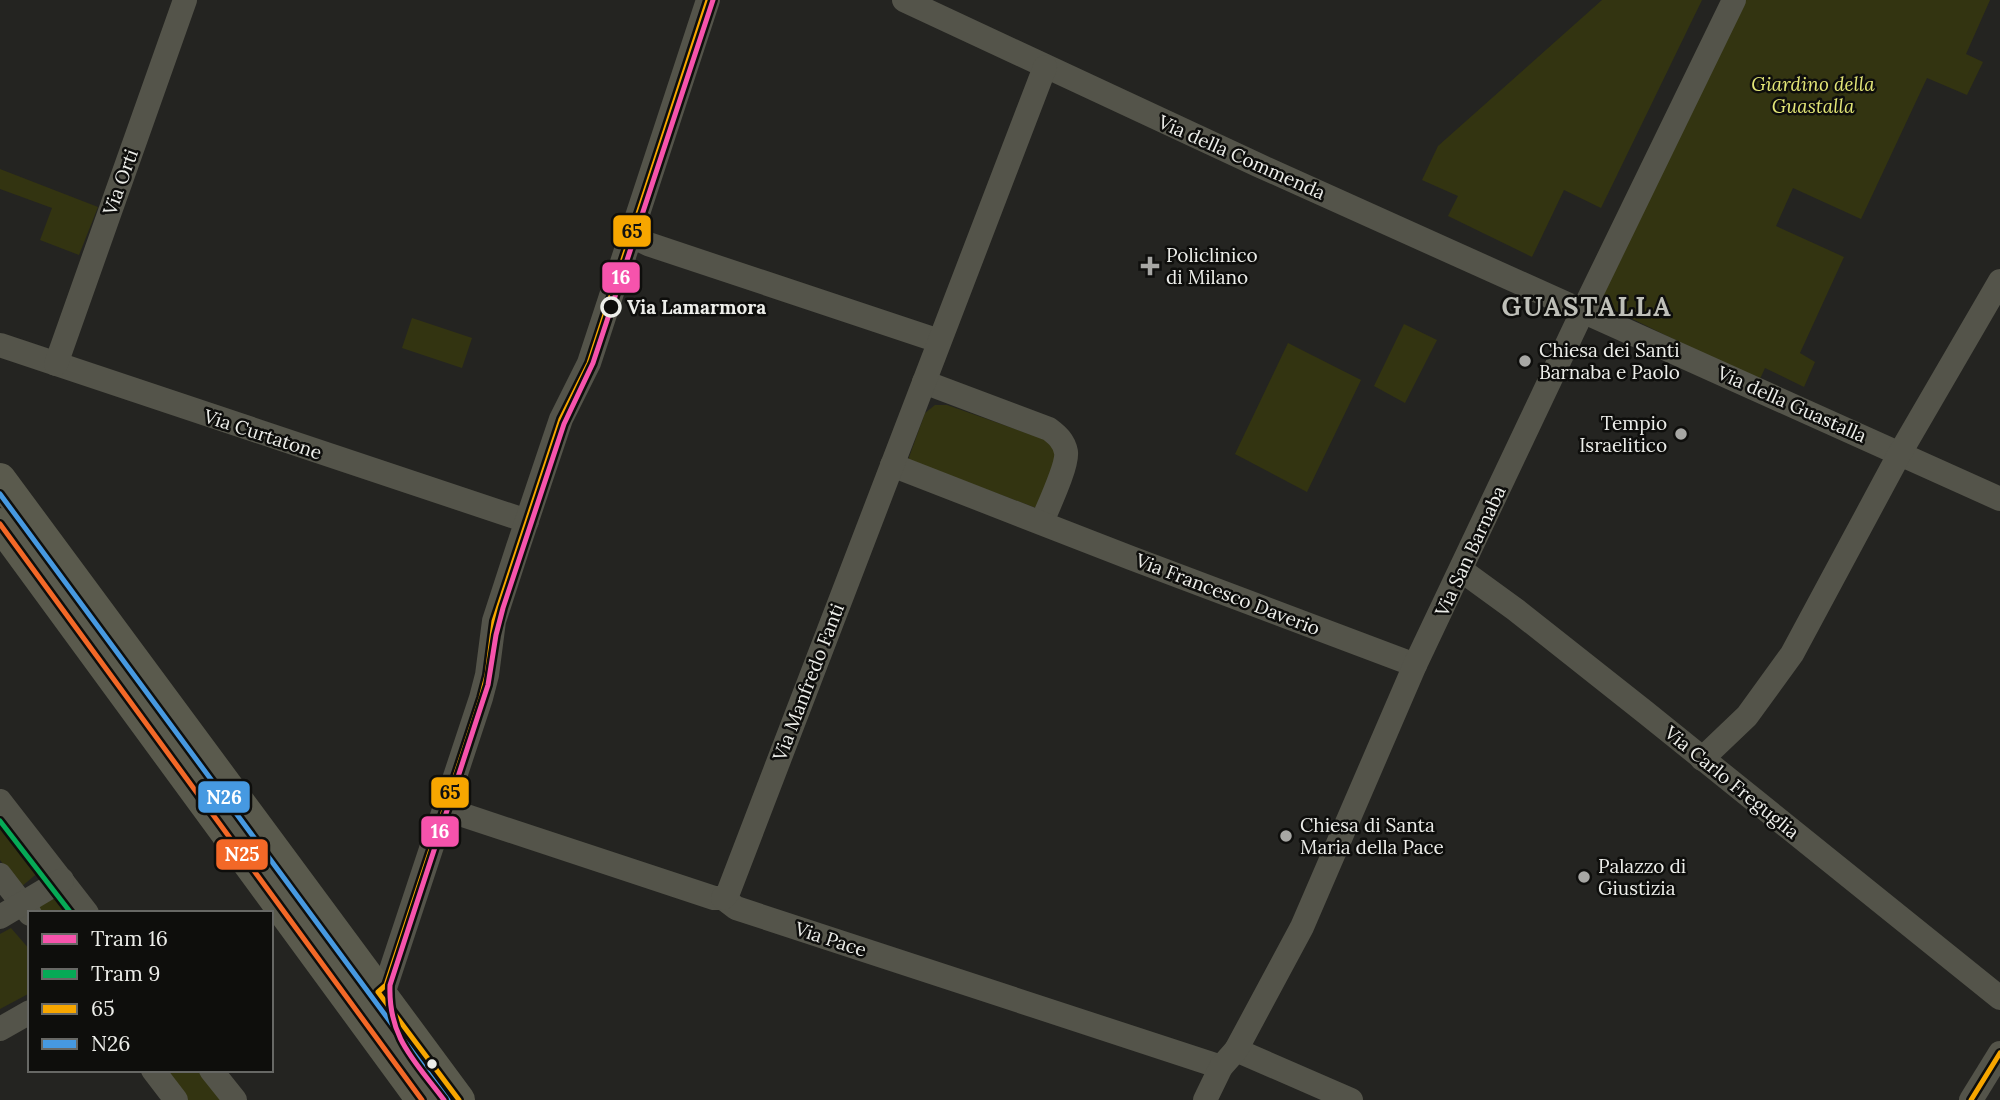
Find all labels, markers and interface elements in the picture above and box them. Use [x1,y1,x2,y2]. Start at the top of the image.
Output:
park label: Giardino della Guastalla [1751,72,1875,118]
street label: Via della Commenda [1154,109,1329,205]
street label: Via Orti [97,146,143,219]
line badge: 65 [612,214,652,248]
text: 65 [621,219,643,243]
place label: Policlinico di Milano [1166,243,1258,289]
marker: Policlinico di Milano [1140,256,1160,276]
line badge: 16 [601,261,641,294]
text: 16 [612,265,630,289]
district label: GUASTALLA [1501,290,1673,323]
place label: Via Lamarmora [627,295,766,319]
marker: Via Lamarmora [601,297,621,317]
place label: Chiesa dei Santi Barnaba e Paolo [1539,338,1680,384]
marker: Chiesa dei Santi Barnaba e Paolo [1517,353,1533,369]
street label: Via della Guastalla [1713,360,1870,448]
street label: Via Curtatone [200,403,325,464]
place label: Tempio Israelitico [1579,411,1667,457]
marker: Tempio Israelitico [1673,426,1689,442]
street label: Via San Barnaba [1429,482,1511,621]
street label: Via Francesco Daverio [1132,547,1323,640]
street label: Via Manfredo Fanti [767,600,849,765]
street label: Via Carlo Freguglia [1659,720,1804,844]
line badge: 65 [430,776,470,809]
line badge: N26 [197,780,251,814]
text: 65 [439,780,461,804]
text: N26 [206,785,242,809]
place label: Chiesa di Santa Maria della Pace [1300,813,1444,859]
line badge: 16 [420,815,460,848]
text: 16 [431,819,449,843]
marker: Chiesa di Santa Maria della Pace [1278,828,1294,844]
line badge: N25 [215,838,269,871]
text: N25 [224,842,260,866]
place label: Palazzo di Giustizia [1598,854,1686,900]
marker: Palazzo di Giustizia [1576,869,1592,885]
legend [28,911,273,1072]
street label: Via Pace [791,916,870,962]
text: Tram 16 [91,925,168,952]
text: Tram 9 [91,960,160,987]
text: 65 [91,995,115,1022]
text: N26 [91,1030,130,1057]
unlabelled marker [425,1057,439,1071]

